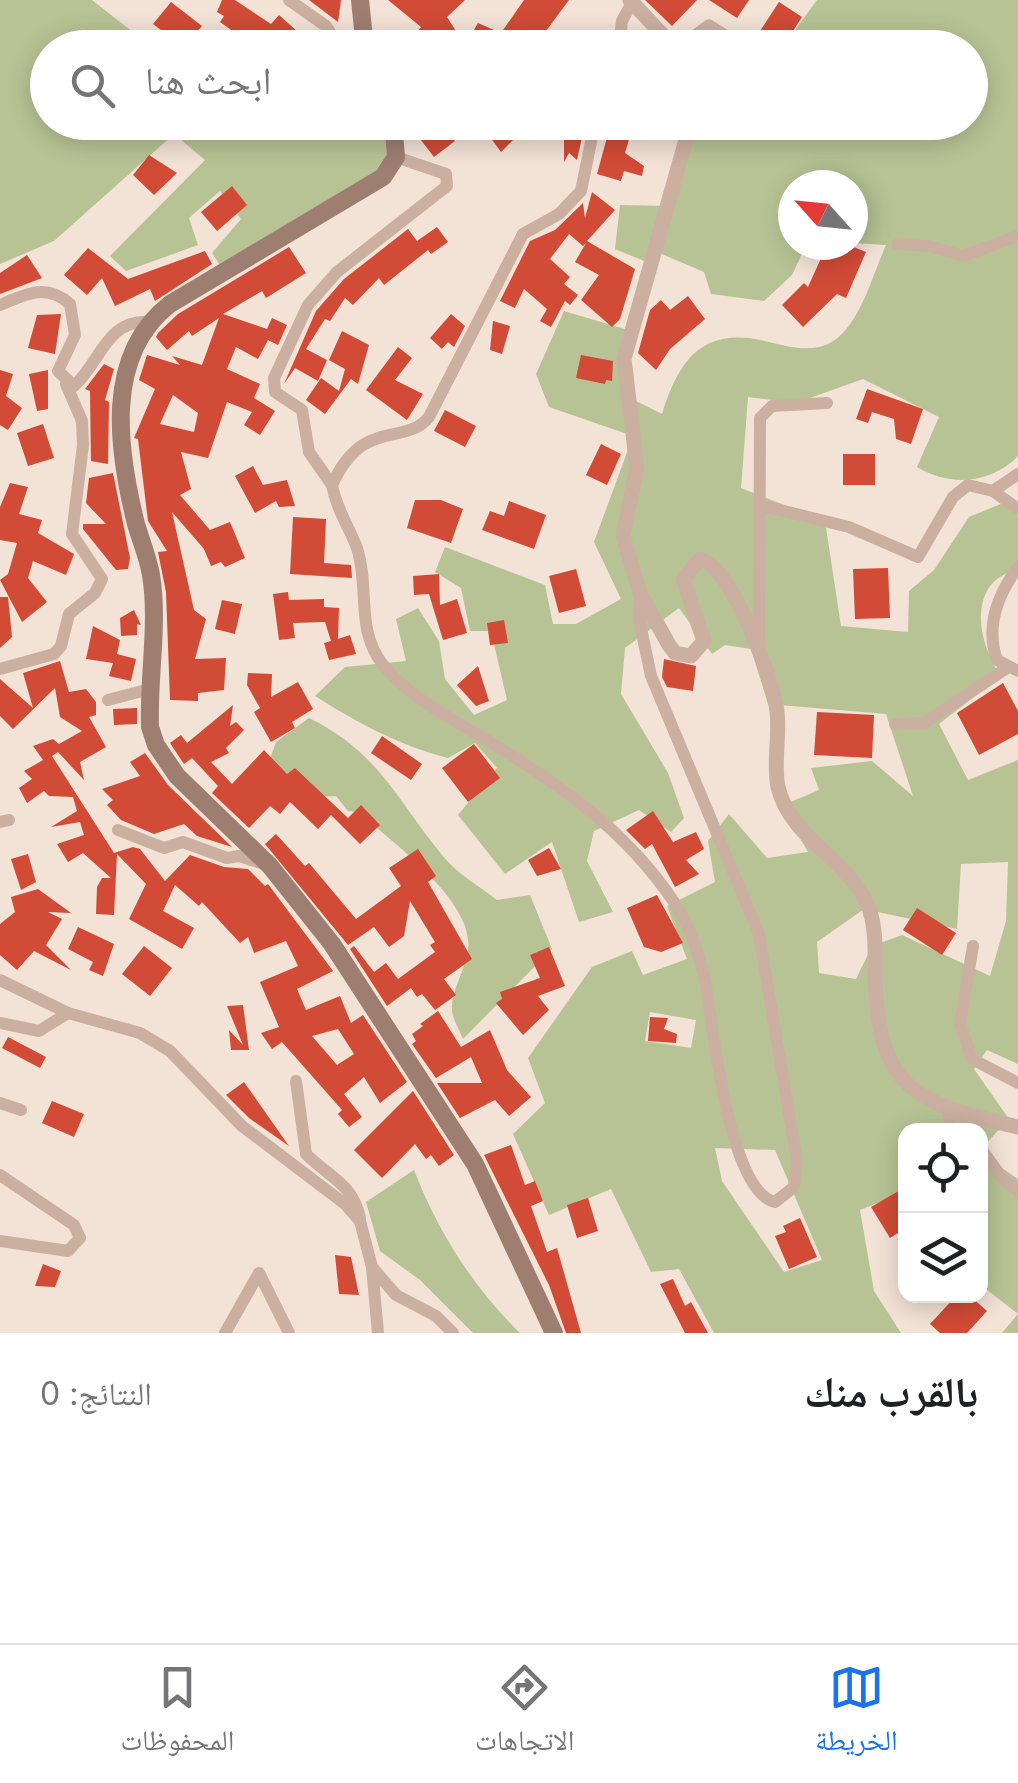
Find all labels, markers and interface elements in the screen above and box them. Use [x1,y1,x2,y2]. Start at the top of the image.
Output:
search box [30,30,988,140]
text: ابحث هنا [145,57,272,103]
icon: search [65,58,120,113]
north arrow [778,170,868,260]
map controls [898,1123,988,1303]
button: locate [898,1123,988,1213]
button: layers [898,1213,988,1303]
text: بالقرب منك [804,1366,978,1417]
text: النتائج: 0 [40,1374,152,1413]
tab: المحفوظات [120,1660,234,1768]
tab: الاتجاهات [475,1660,574,1768]
tab: الخريطة [815,1660,898,1768]

